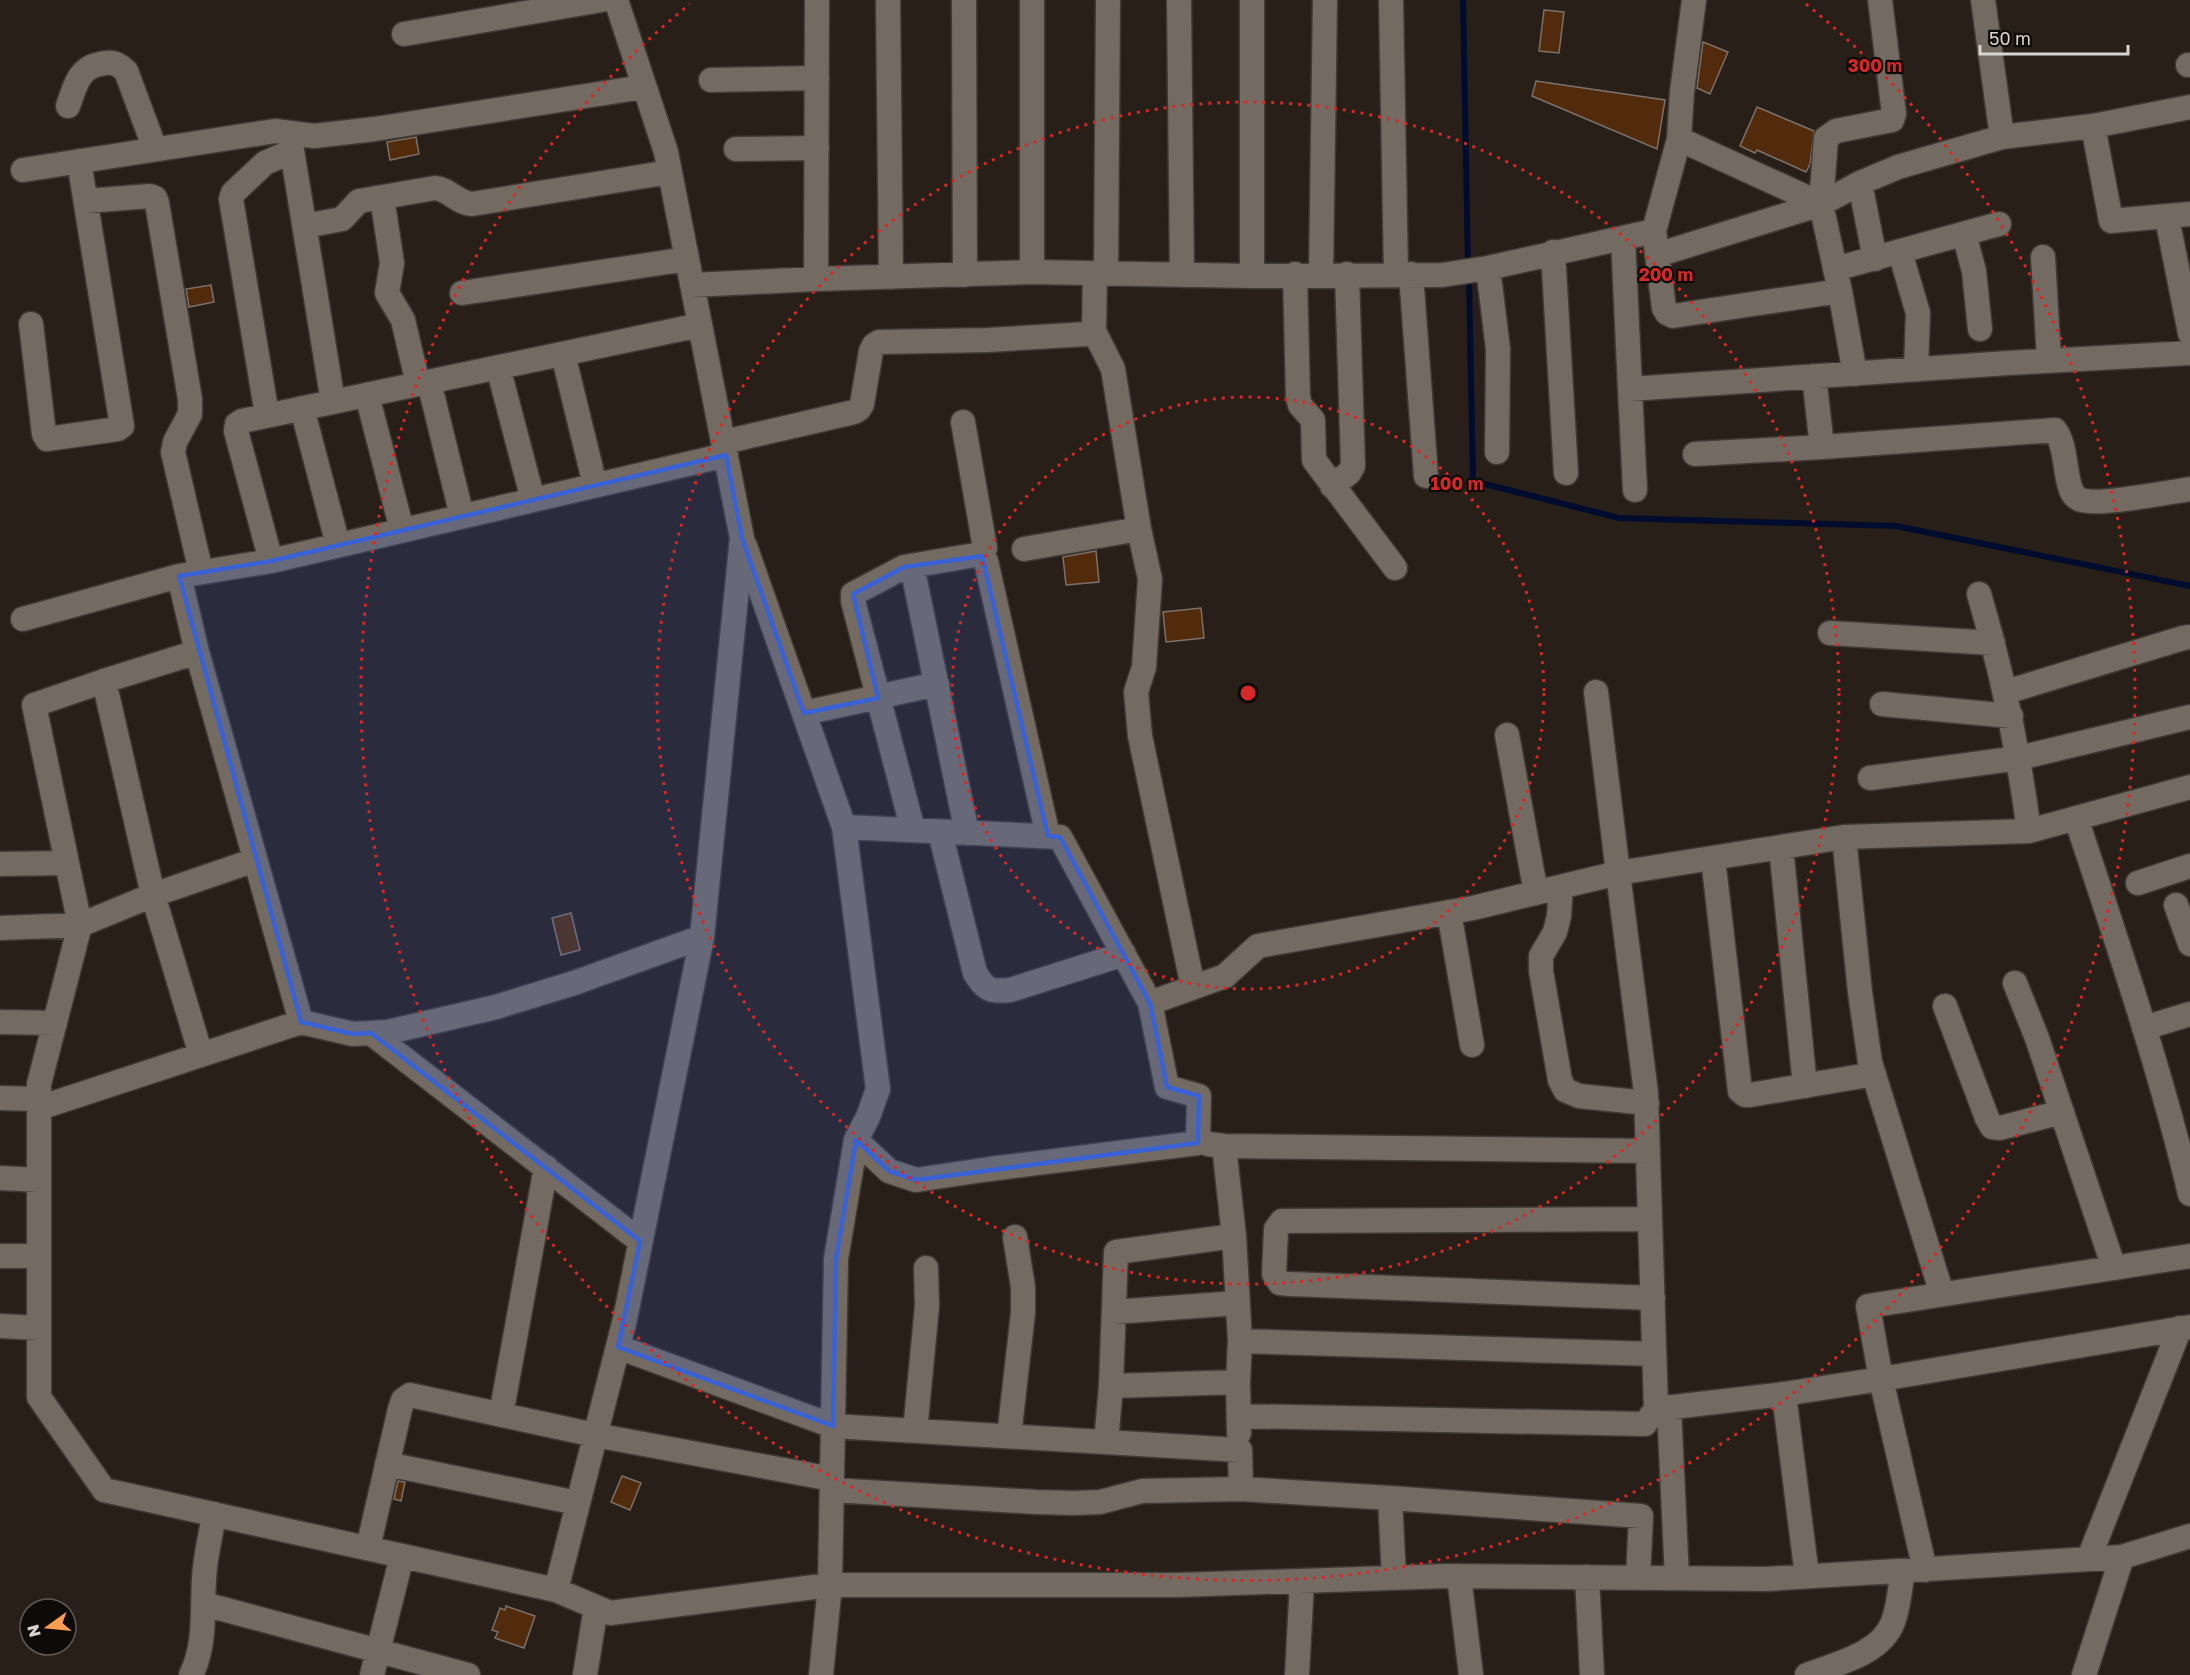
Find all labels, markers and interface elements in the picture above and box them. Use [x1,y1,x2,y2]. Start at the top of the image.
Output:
scale bar [1980,18,2128,56]
text: 50 m [1989,27,2031,49]
text: 300 m [1848,54,1902,76]
text: 200 m [1639,263,1693,285]
text: 100 m [1431,472,1483,494]
centre of rings [1238,683,1258,703]
north arrow [18,1597,78,1657]
text: N [22,1622,45,1639]

